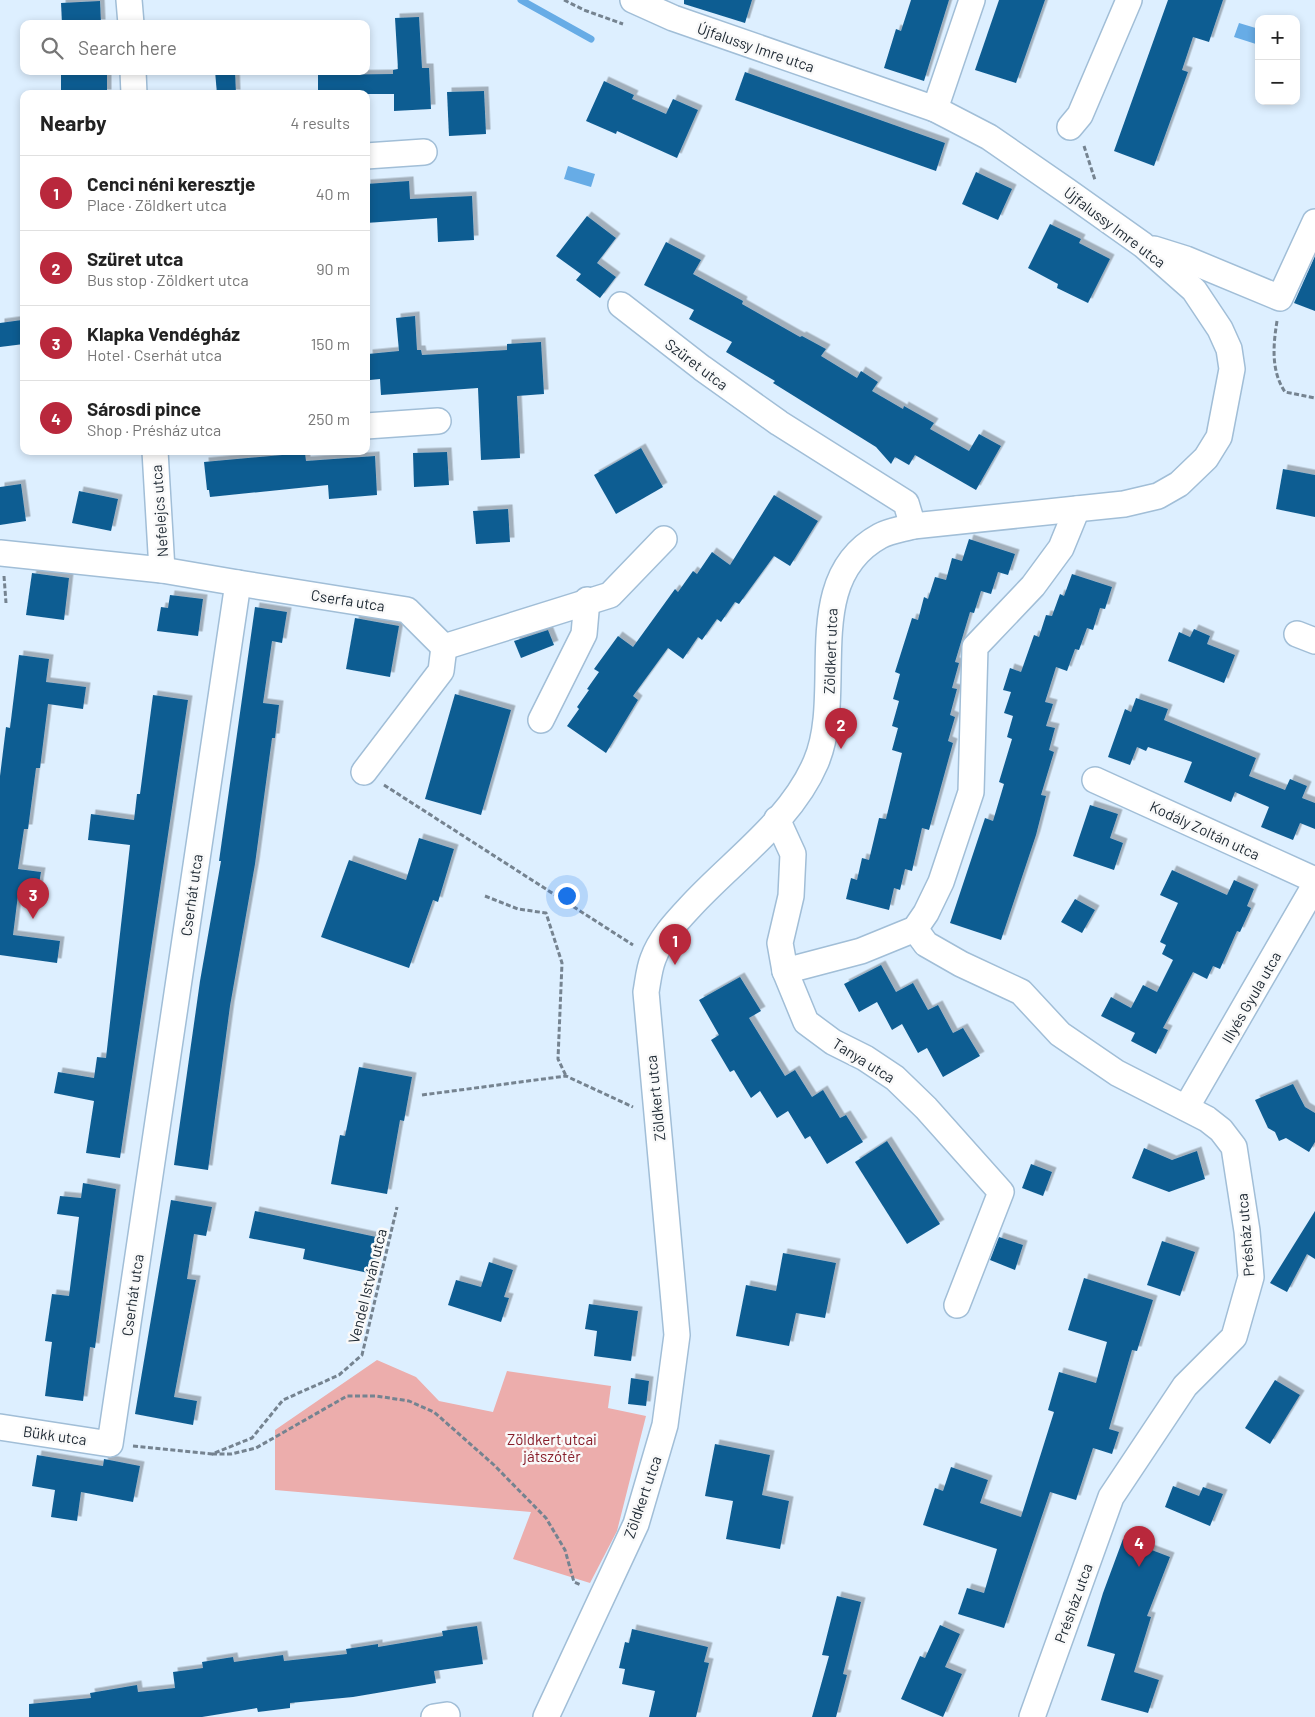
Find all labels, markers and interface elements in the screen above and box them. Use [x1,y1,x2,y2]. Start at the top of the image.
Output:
map controls [1255,15,1300,105]
button: + [1255,15,1300,60]
street label: Újfalussy Imre utca [695,19,817,75]
search box [20,20,370,75]
icon: search [38,34,66,62]
text: Search here [78,36,177,59]
button: − [1255,60,1300,105]
text: Nearby [40,110,106,135]
text: 4 results [290,113,350,132]
text: Cenci néni keresztje [87,172,255,195]
street label: Újfalussy Imre utca [1061,183,1169,271]
text: 1 [53,184,59,203]
text: 40 m [316,184,350,203]
text: Place · Zöldkert utca [87,195,227,214]
text: Szüret utca [87,247,183,270]
text: 2 [52,259,60,278]
text: 90 m [316,259,350,278]
text: Bus stop · Zöldkert utca [87,270,249,289]
text: Klapka Vendégház [87,322,240,345]
text: 3 [52,334,60,353]
text: 150 m [311,334,350,353]
street label: Szüret utca [662,335,732,393]
text: Hotel · Cserhát utca [87,345,222,364]
text: Sárosdi pince [87,397,201,420]
text: 4 [51,409,61,428]
text: 250 m [308,409,350,428]
text: Shop · Présház utca [87,420,221,439]
street label: Nefelejcs utca [147,464,171,558]
street label: Cserfa utca [310,585,386,615]
street label: Zöldkert utca [820,608,840,694]
pin: 2 [825,708,857,749]
street label: Kodály Zoltán utca [1147,797,1263,863]
street label: Cserhát utca [176,853,206,937]
pin: 3 [17,878,49,919]
your location [554,883,580,909]
pin: 1 [659,924,691,965]
street label: Illyés Gyula utca [1218,948,1284,1046]
street label: Tanya utca [830,1034,898,1086]
street label: Zöldkert utca [642,1054,668,1142]
street label: Présház utca [1232,1193,1258,1277]
street label: Vendel István utca [344,1227,390,1345]
street label: Cserhát utca [117,1253,147,1337]
street label: Bükk utca [22,1422,88,1448]
park label: Zöldkert utcai játszótér [507,1430,597,1465]
street label: Zöldkert utca [619,1453,665,1541]
pin: 4 [1123,1526,1155,1567]
street label: Présház utca [1050,1561,1096,1645]

